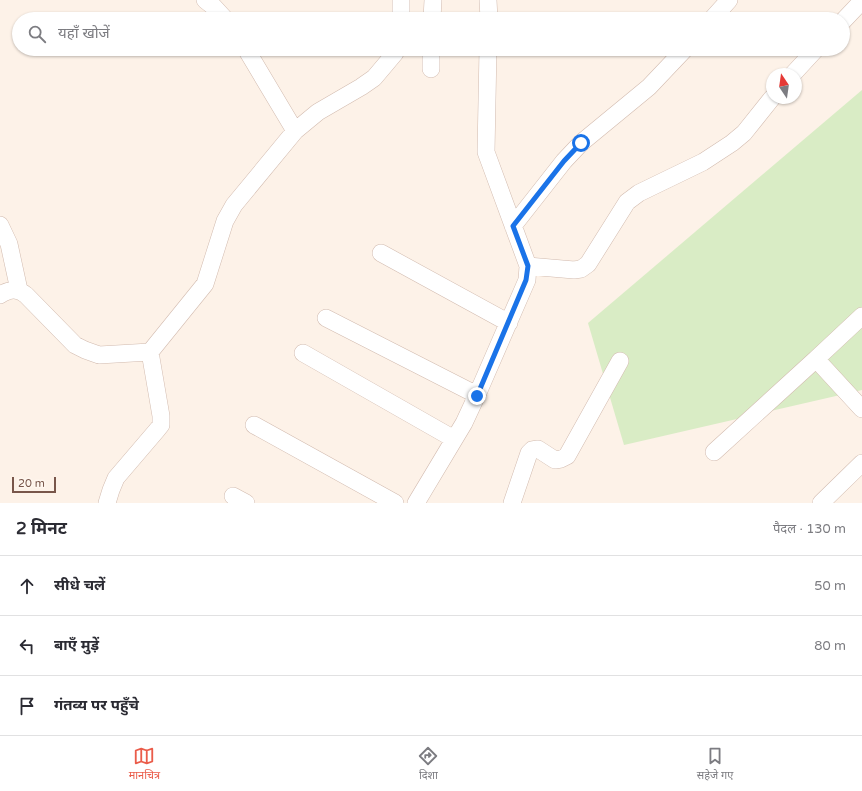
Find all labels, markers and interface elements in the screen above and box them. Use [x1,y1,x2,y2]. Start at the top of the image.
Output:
search box [12,12,850,56]
icon: search [26,23,48,45]
text: यहाँ खोजें [58,24,110,42]
north arrow [766,68,802,104]
route start [572,134,590,152]
route end [468,387,486,405]
scale bar [12,475,56,494]
text: 20 m [18,477,45,490]
text: 2 मिनट [16,518,67,539]
text: पैदल · 130 m [773,521,846,537]
icon: ahead [16,575,38,597]
text: सीधे चलें [54,576,105,594]
text: 50 m [814,578,846,594]
icon: left [16,635,38,657]
text: बाएँ मुड़ें [54,636,99,654]
text: 80 m [814,638,846,654]
icon: arrive [16,695,38,717]
text: गंतव्य पर पहुँचे [54,696,139,714]
tab: मानचित्र [129,745,160,783]
tab: दिशा [417,745,439,783]
tab: सहेजे गए [697,745,733,783]

